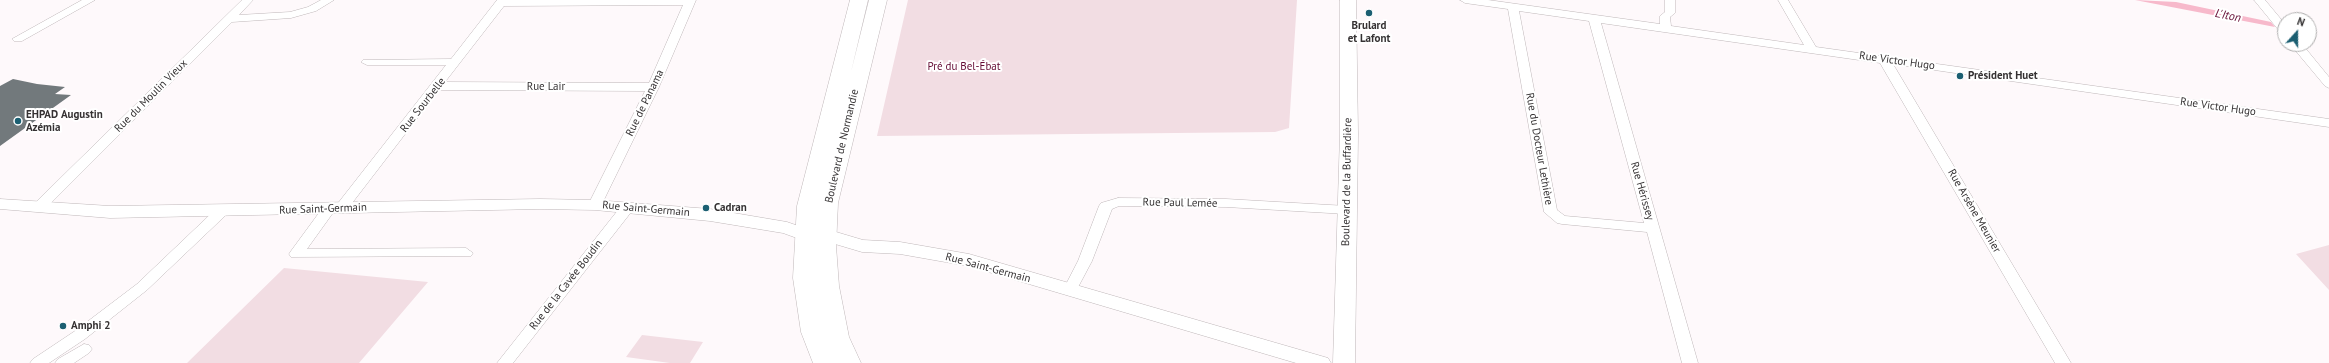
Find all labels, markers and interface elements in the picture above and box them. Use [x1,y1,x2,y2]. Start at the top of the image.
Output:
water label: L'Iton [2214,6,2242,26]
marker: Brulard et Lafont [1364,8,1374,18]
north arrow [2277,12,2317,52]
text: N [2295,14,2307,30]
place label: Brulard et Lafont [1348,19,1390,45]
street label: Rue Victor Hugo [1858,49,1936,73]
street label: Rue du Moulin Vieux [112,57,190,135]
park label: Pré du Bel-Ébat [927,60,1001,74]
street label: Rue de Panama [623,68,667,138]
place label: Président Huet [1968,69,2038,83]
marker: Président Huet [1955,71,1965,81]
street label: Rue Sourbelle [398,75,448,135]
street label: Rue Lair [527,80,565,94]
street label: Boulevard de Normandie [822,88,862,204]
street label: Rue du Docteur Lethière [1523,92,1555,206]
street label: Rue Victor Hugo [2179,95,2257,119]
place label: EHPAD Augustin Azémia [26,108,103,134]
marker: EHPAD Augustin Azémia [13,116,23,126]
street label: Boulevard de la Buffardière [1339,118,1355,246]
street label: Rue Hérissey [1627,160,1657,222]
street label: Rue Arsène Meunier [1945,167,2003,255]
street label: Rue Paul Lemée [1142,196,1218,210]
street label: Rue Saint-Germain [602,199,690,219]
street label: Rue Saint-Germain [279,201,367,217]
place label: Cadran [714,201,747,215]
marker: Cadran [701,203,711,213]
street label: Rue de la Cavée Boudin [527,237,605,333]
street label: Rue Saint-Germain [944,250,1032,286]
place label: Amphi 2 [71,319,110,333]
marker: Amphi 2 [58,321,68,331]

